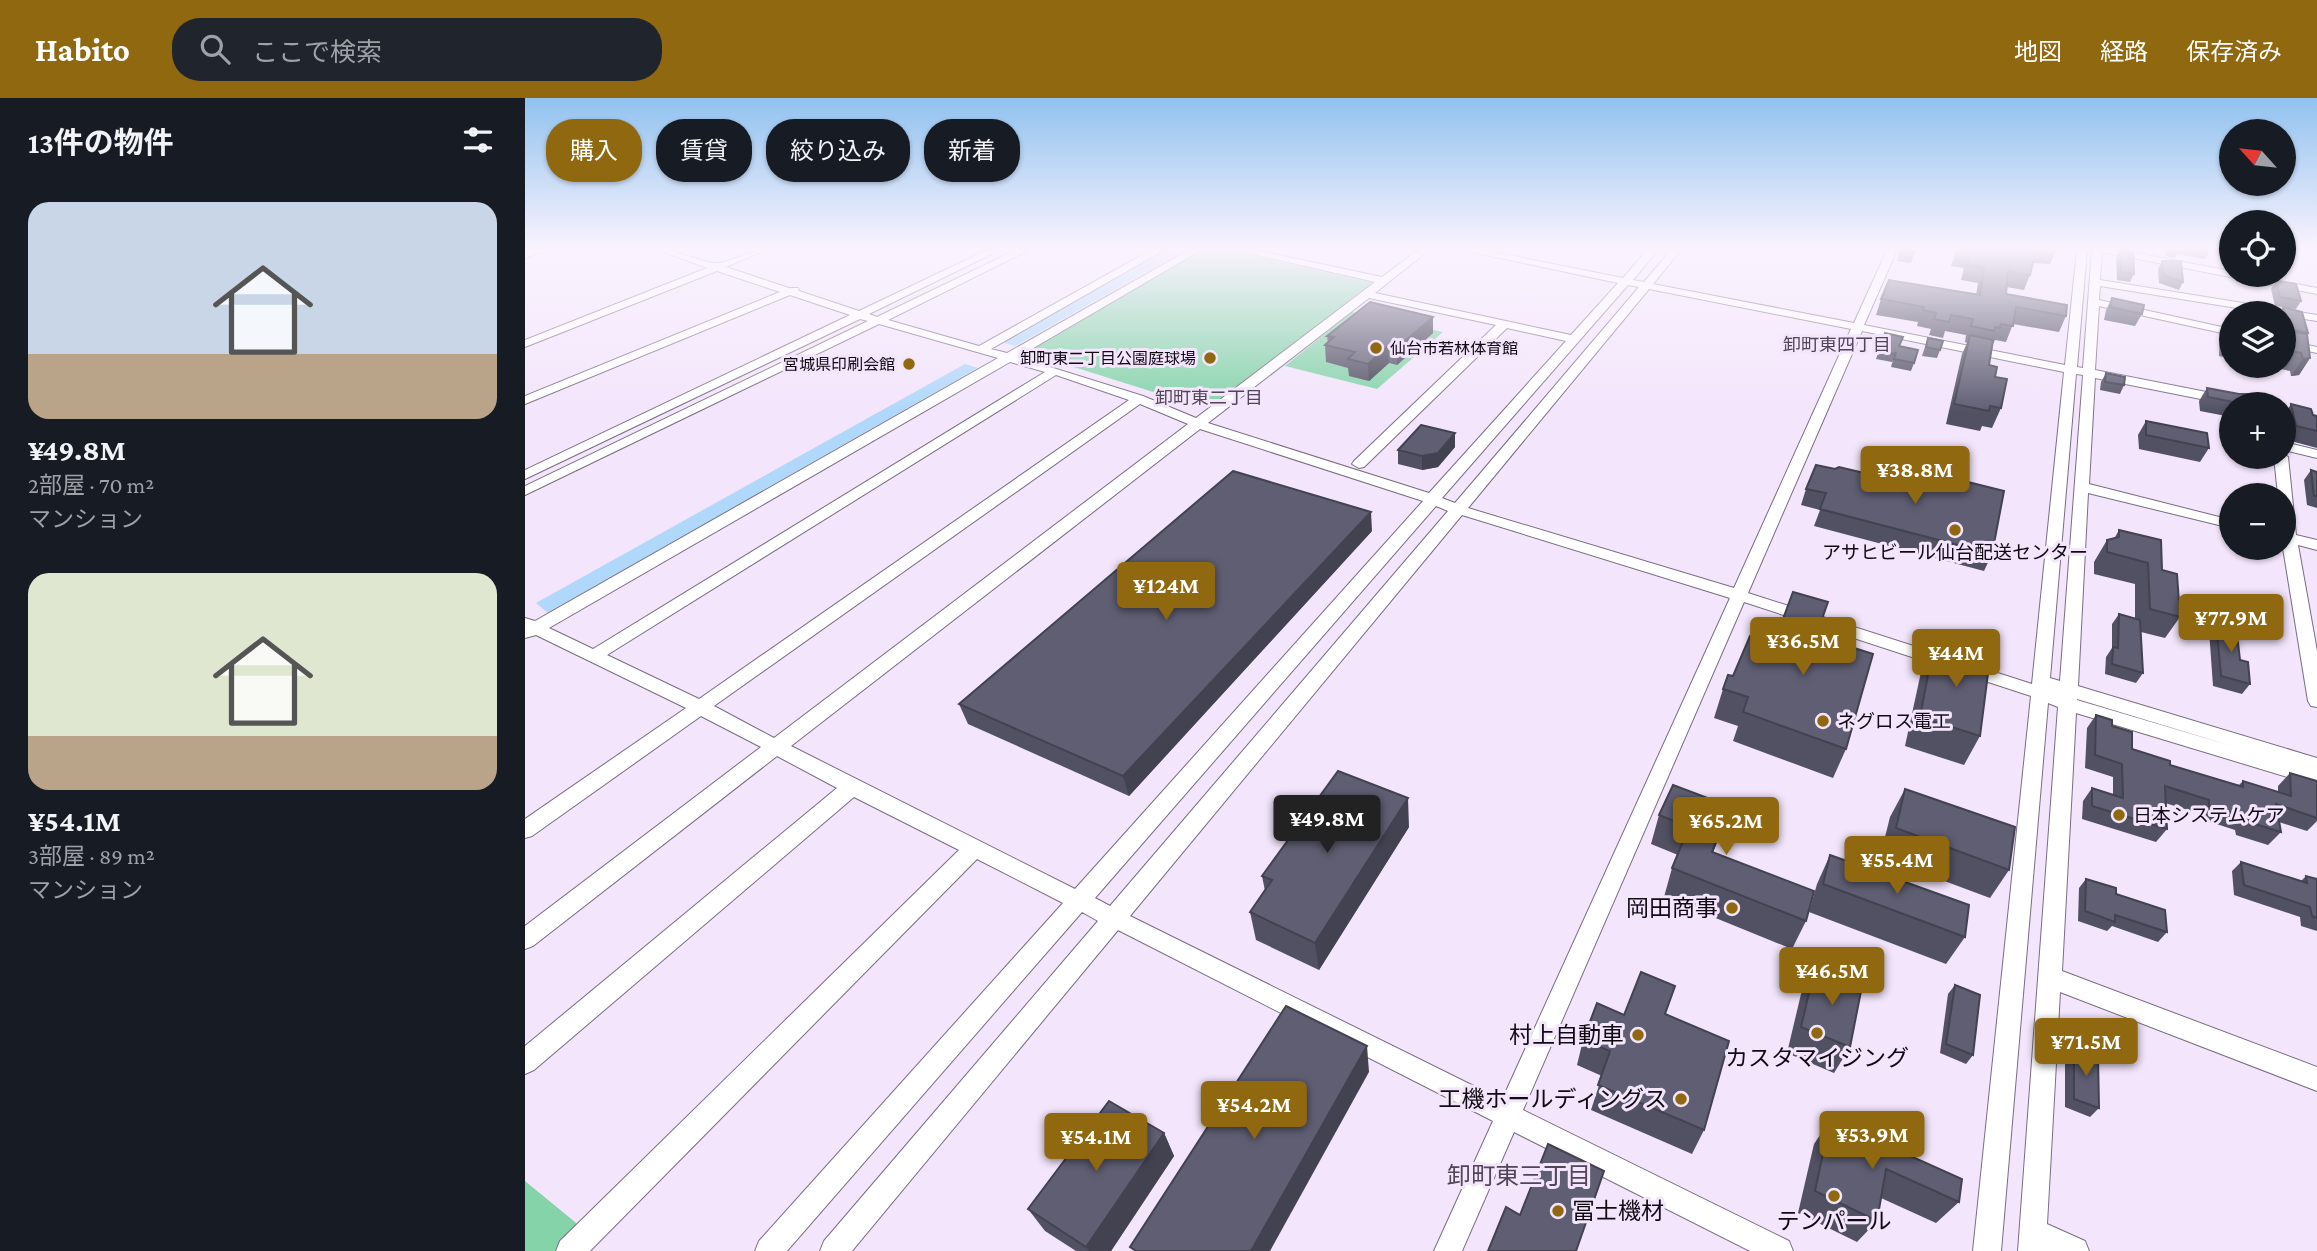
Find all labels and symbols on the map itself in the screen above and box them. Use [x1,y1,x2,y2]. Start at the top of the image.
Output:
north arrow [2219,119,2296,196]
district label: 卸町東四丁目 [1783,335,1891,355]
marker: 仙台市若林体育館 [1368,340,1384,356]
place label: 仙台市若林体育館 [1390,340,1518,357]
place label: 卸町東二丁目公園庭球場 [1020,349,1196,367]
marker: 卸町東二丁目公園庭球場 [1202,350,1218,366]
place label: 宮城県印刷会館 [783,356,895,373]
marker: 宮城県印刷会館 [901,356,917,372]
district label: 卸町東二丁目 [1155,388,1263,408]
pin: ¥38.8M [1858,446,1972,506]
marker: アサヒビール仙台配送センター [1947,522,1963,538]
place label: アサヒビール仙台配送センター [1822,542,2088,563]
pin: ¥124M [1117,562,1215,622]
pin: ¥77.9M [2174,594,2288,654]
pin: ¥36.5M [1746,618,1860,677]
pin: ¥44M [1915,630,1997,689]
place label: ネグロス電工 [1837,711,1951,732]
marker: ネグロス電工 [1815,713,1831,729]
pin: ¥49.8M [1270,796,1384,855]
pin: ¥65.2M [1669,798,1783,857]
place label: 日本システムケア [2133,805,2284,826]
marker: 日本システムケア [2111,807,2127,823]
pin: ¥55.4M [1840,836,1954,896]
place label: 岡田商事 [1626,895,1718,921]
marker: 岡田商事 [1724,900,1740,916]
pin: ¥46.5M [1775,948,1889,1007]
pin: ¥71.5M [2029,1018,2143,1078]
place label: 村上自動車 [1509,1022,1624,1048]
marker: カスタマイジング [1809,1025,1825,1041]
marker: 村上自動車 [1630,1027,1646,1043]
place label: カスタマイジング [1725,1045,1909,1071]
pin: ¥54.2M [1197,1082,1311,1141]
place label: 工機ホールディングス [1439,1086,1667,1112]
marker: 工機ホールディングス [1673,1091,1689,1107]
pin: ¥53.9M [1815,1112,1929,1171]
pin: ¥54.1M [1039,1114,1153,1173]
district label: 卸町東三丁目 [1447,1162,1591,1189]
marker: テンパール [1826,1188,1842,1204]
place label: 冨士機材 [1572,1198,1664,1224]
marker: 冨士機材 [1550,1203,1566,1219]
place label: テンパール [1777,1208,1892,1234]

